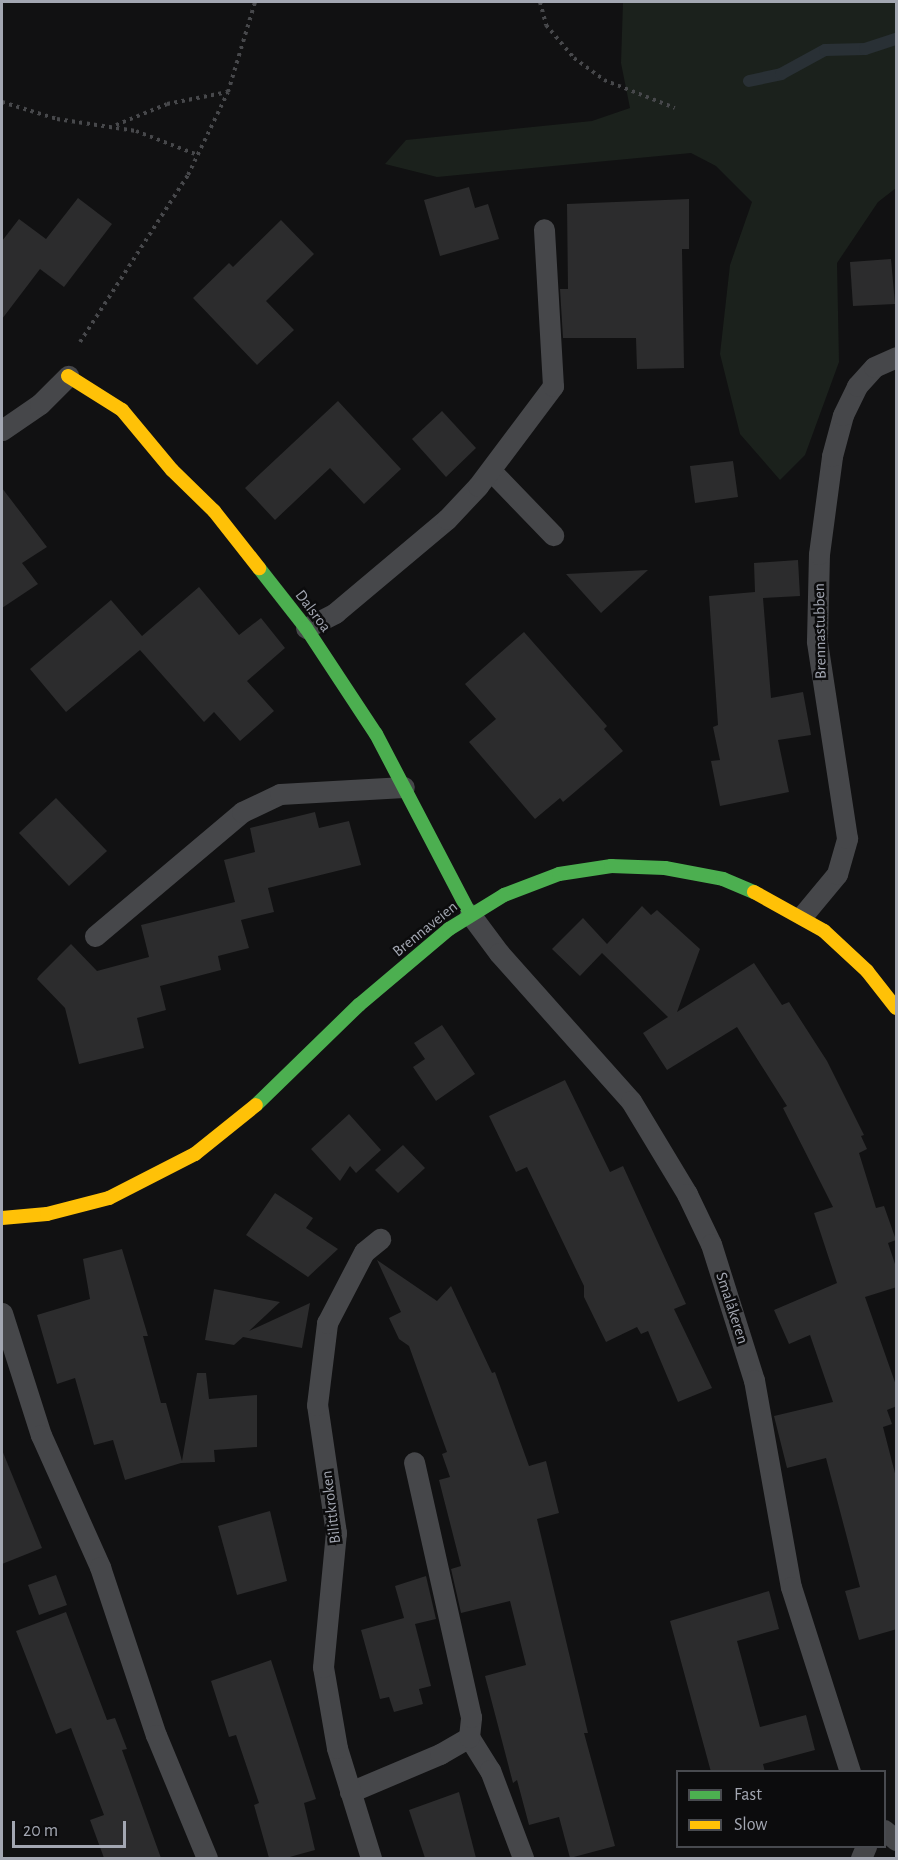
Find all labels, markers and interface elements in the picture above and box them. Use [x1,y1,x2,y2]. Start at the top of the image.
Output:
street label: Brennastubben [810,583,830,679]
street label: Dalsroa [291,586,335,636]
street label: Brennaveien [389,897,461,961]
street label: Smalåkeren [711,1270,753,1346]
street label: Bilittkroken [317,1469,345,1545]
legend [676,1770,886,1848]
text: Fast [734,1786,762,1804]
scale bar [15,1809,129,1847]
text: Slow [734,1816,767,1834]
text: 20 m [23,1822,58,1840]

